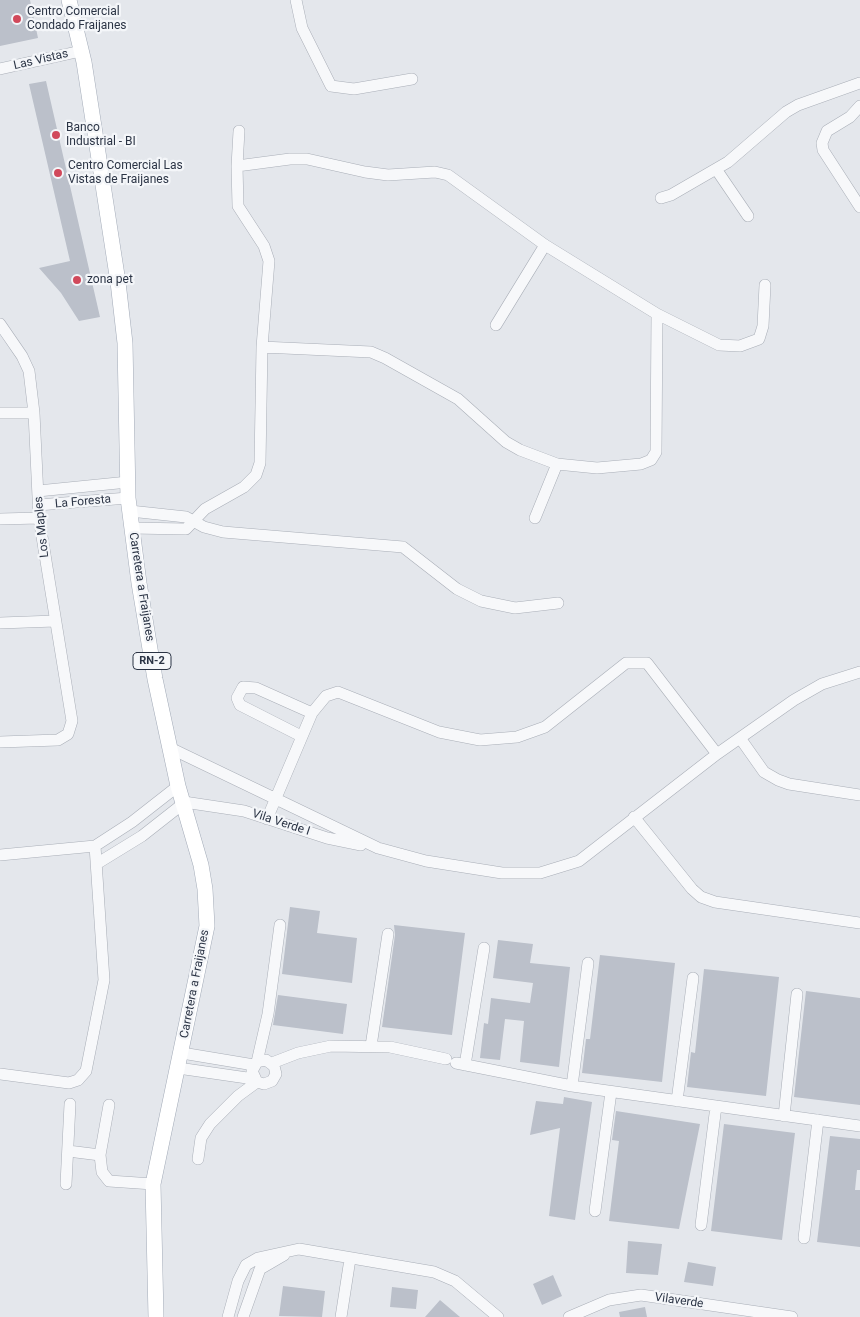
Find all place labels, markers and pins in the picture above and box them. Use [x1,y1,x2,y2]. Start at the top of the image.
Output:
place label: Centro Comercial Condado Fraijanes [27,5,127,33]
marker: Centro Comercial Condado Fraijanes [11,13,23,25]
place label: Banco Industrial - BI [66,121,136,149]
marker: Banco Industrial - BI [50,129,62,141]
place label: Centro Comercial Las Vistas de Fraijanes [68,159,183,187]
marker: Centro Comercial Las Vistas de Fraijanes [52,167,64,179]
place label: zona pet [87,273,133,287]
marker: zona pet [71,274,83,286]

